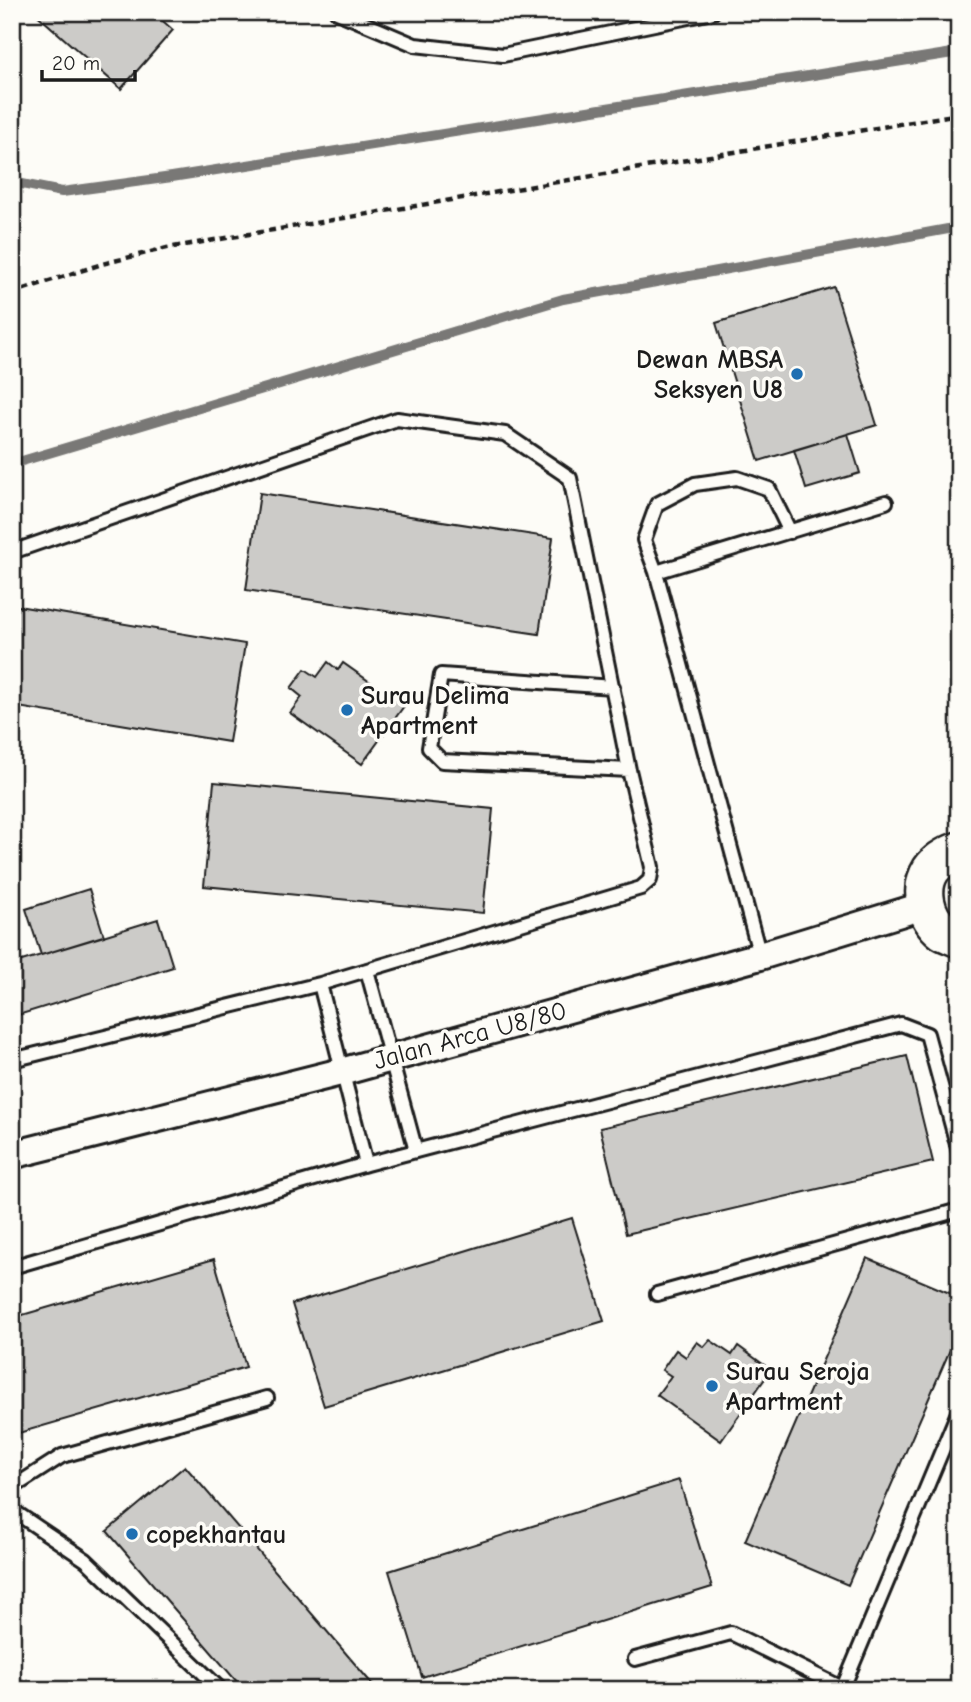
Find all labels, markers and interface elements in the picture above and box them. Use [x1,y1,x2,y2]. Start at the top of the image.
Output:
scale bar [42,38,135,82]
text: 20 m [52,51,100,75]
place label: Dewan MBSA Seksyen U8 [636,345,784,405]
marker: Dewan MBSA Seksyen U8 [789,366,805,382]
place label: Surau Delima Apartment [361,681,510,741]
marker: Surau Delima Apartment [339,702,355,718]
street label: Jalan Arca U8/80 [370,996,570,1076]
place label: Surau Seroja Apartment [726,1357,870,1417]
marker: Surau Seroja Apartment [704,1378,720,1394]
place label: copekhantau [146,1520,286,1550]
marker: copekhantau [124,1526,140,1542]

